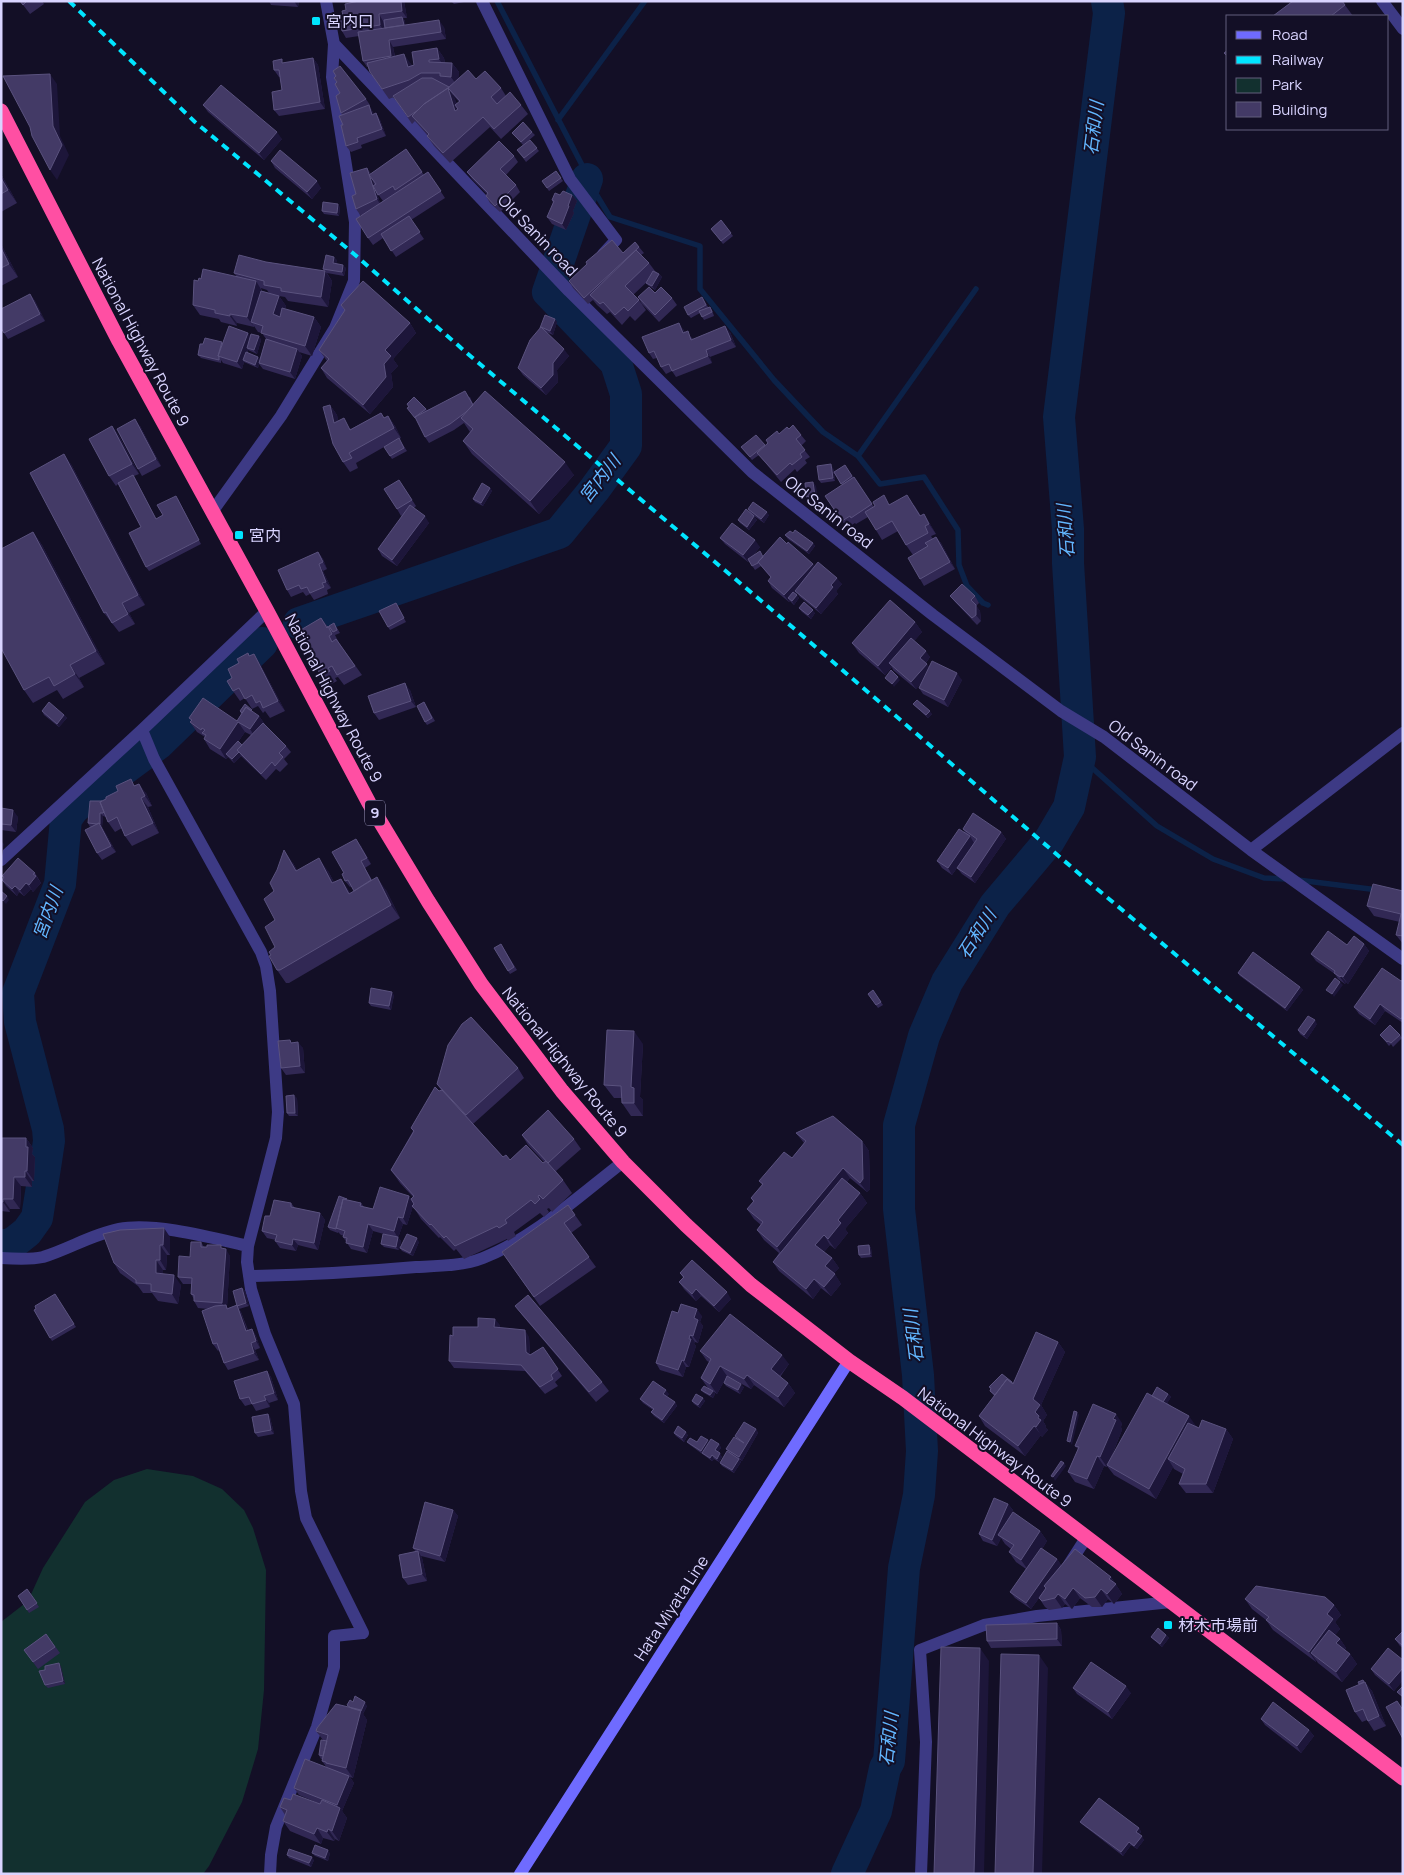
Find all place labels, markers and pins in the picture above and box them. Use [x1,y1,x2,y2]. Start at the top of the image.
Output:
place label: 宮内口 [326,10,374,32]
marker: 宮内口 [310,15,322,27]
place label: 宮内 [249,524,281,546]
marker: 宮内 [233,529,245,541]
place label: 材木市場前 [1178,1614,1258,1636]
marker: 材木市場前 [1162,1619,1174,1631]

